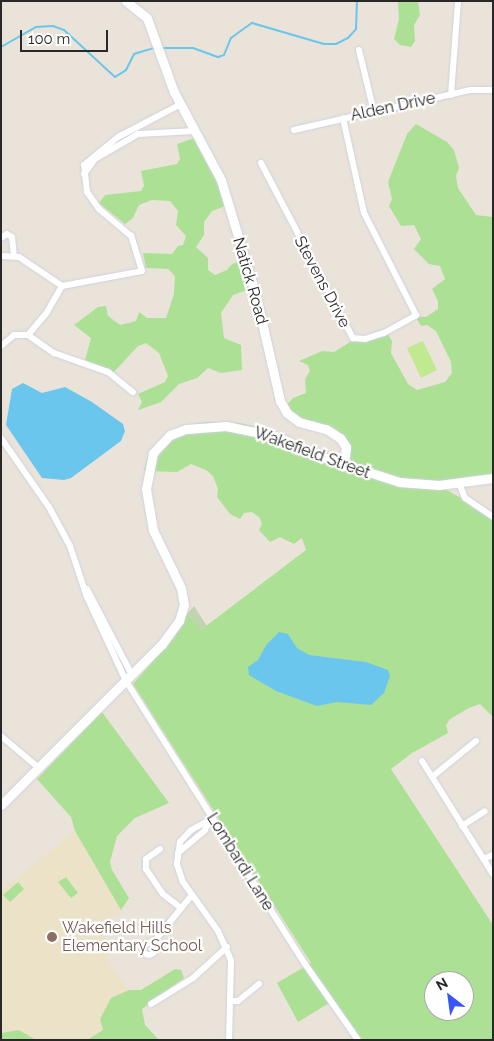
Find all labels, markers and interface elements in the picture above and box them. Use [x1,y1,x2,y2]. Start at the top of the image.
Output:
scale bar [22,20,110,52]
text: 100 m [28,30,70,48]
street label: Alden Drive [349,89,437,125]
street label: Stevens Drive [290,233,354,331]
street label: Natick Road [228,235,272,327]
street label: Wakefield Street [251,423,373,483]
street label: Lombardi Lane [202,810,278,914]
place label: Wakefield Hills Elementary School [62,918,202,956]
marker: Wakefield Hills Elementary School [46,931,58,943]
north arrow [424,971,474,1021]
text: N [433,974,451,993]

